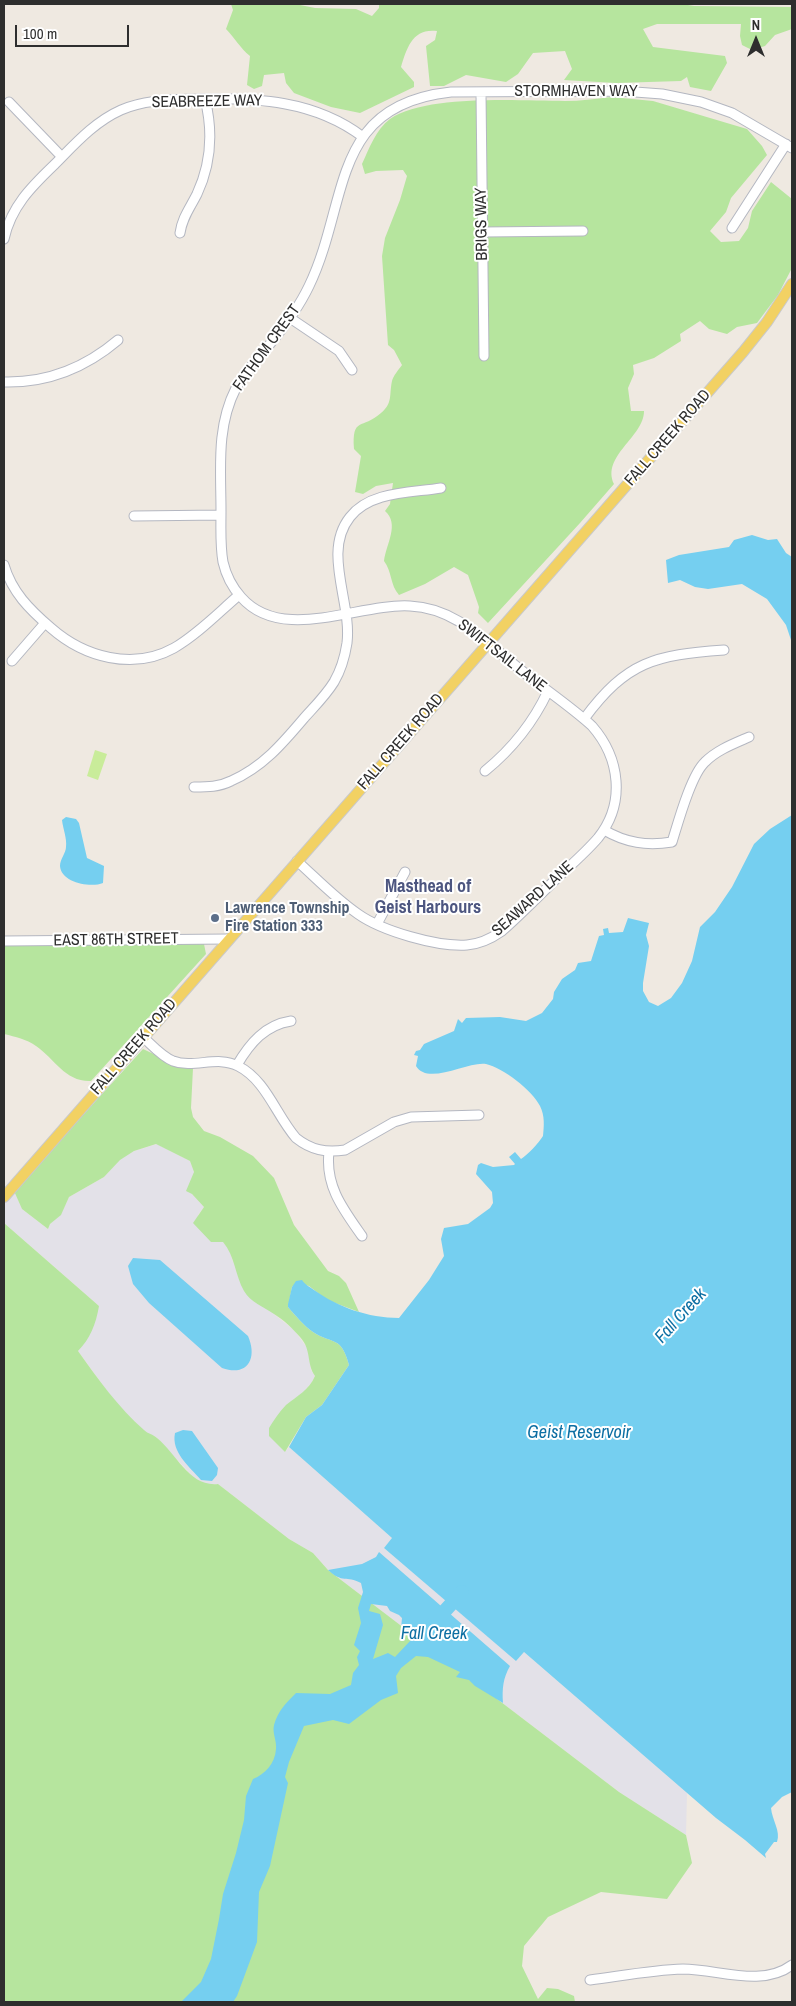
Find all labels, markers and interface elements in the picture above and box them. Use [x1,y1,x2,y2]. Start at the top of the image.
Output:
scale bar [18,15,131,47]
north arrow [731,15,781,65]
text: N [752,16,760,34]
text: 100 m [23,23,57,44]
street label: STORMHAVEN WAY [514,82,638,102]
street label: SEABREEZE WAY [151,91,263,113]
street label: BRIGS WAY [472,187,492,261]
street label: FATHOM CREST [229,301,305,395]
street label: FALL CREEK ROAD [621,386,715,490]
street label: SWIFTSAIL LANE [454,615,550,697]
street label: FALL CREEK ROAD [354,690,448,794]
street label: SEAWARD LANE [488,857,578,941]
district label: Masthead of Geist Harbours [375,876,481,919]
place label: Lawrence Township Fire Station 333 [225,899,349,937]
marker: Lawrence Township Fire Station 333 [209,912,221,924]
street label: EAST 86TH STREET [53,929,179,951]
street label: FALL CREEK ROAD [87,995,181,1099]
water label: Fall Creek [651,1284,711,1348]
water label: Geist Reservoir [527,1422,631,1444]
water label: Fall Creek [401,1623,467,1645]

